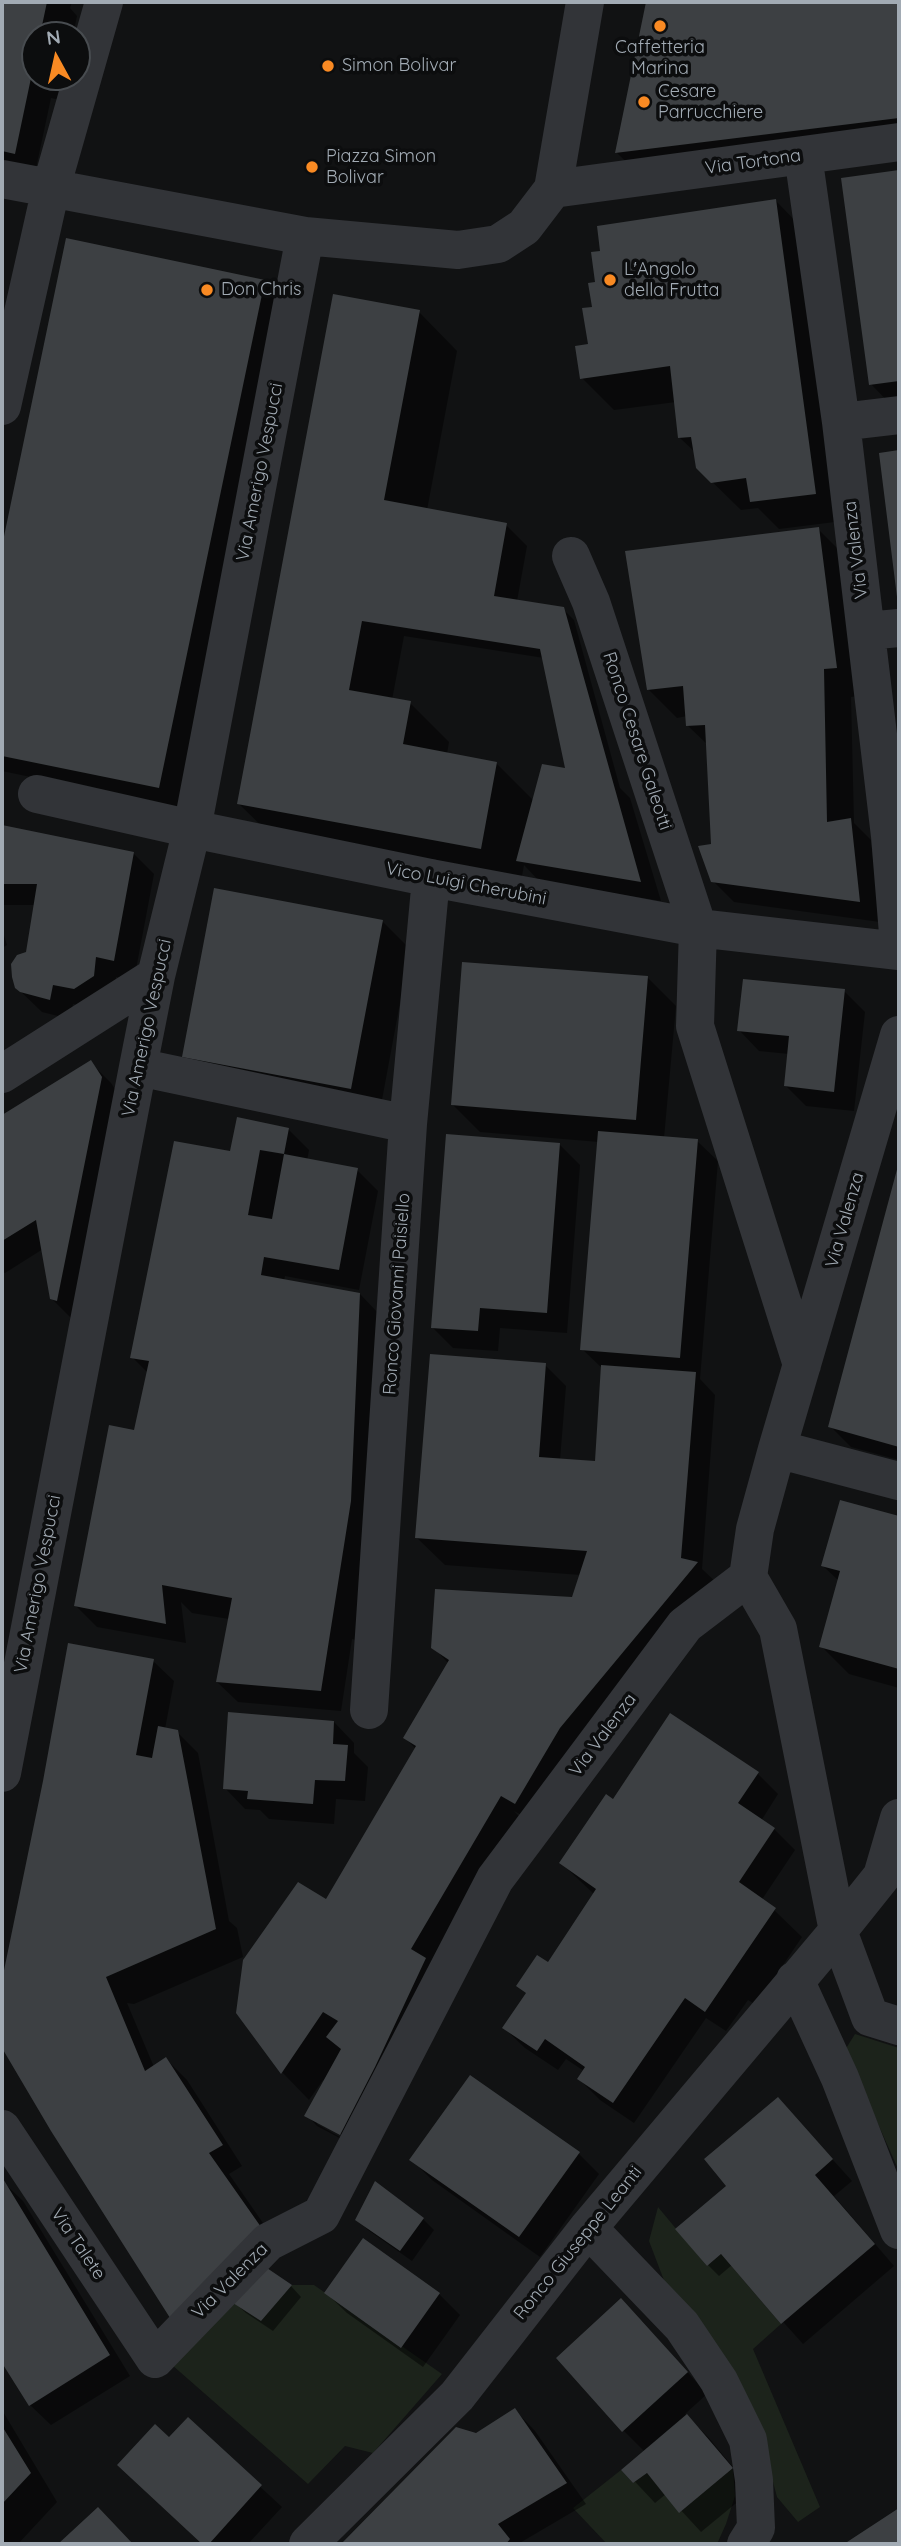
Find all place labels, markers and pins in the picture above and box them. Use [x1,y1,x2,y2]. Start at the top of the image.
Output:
marker: Caffetteria Marina [652,18,668,34]
place label: Caffetteria Marina [615,37,705,80]
place label: Simon Bolivar [342,55,456,77]
marker: Simon Bolivar [320,58,336,74]
place label: Cesare Parrucchiere [658,81,763,124]
marker: Cesare Parrucchiere [636,94,652,110]
place label: Piazza Simon Bolivar [326,146,436,188]
marker: Piazza Simon Bolivar [304,159,320,175]
place label: L'Angolo della Frutta [624,259,719,302]
marker: L'Angolo della Frutta [602,272,618,288]
place label: Don Chris [221,279,301,301]
marker: Don Chris [199,282,215,298]

